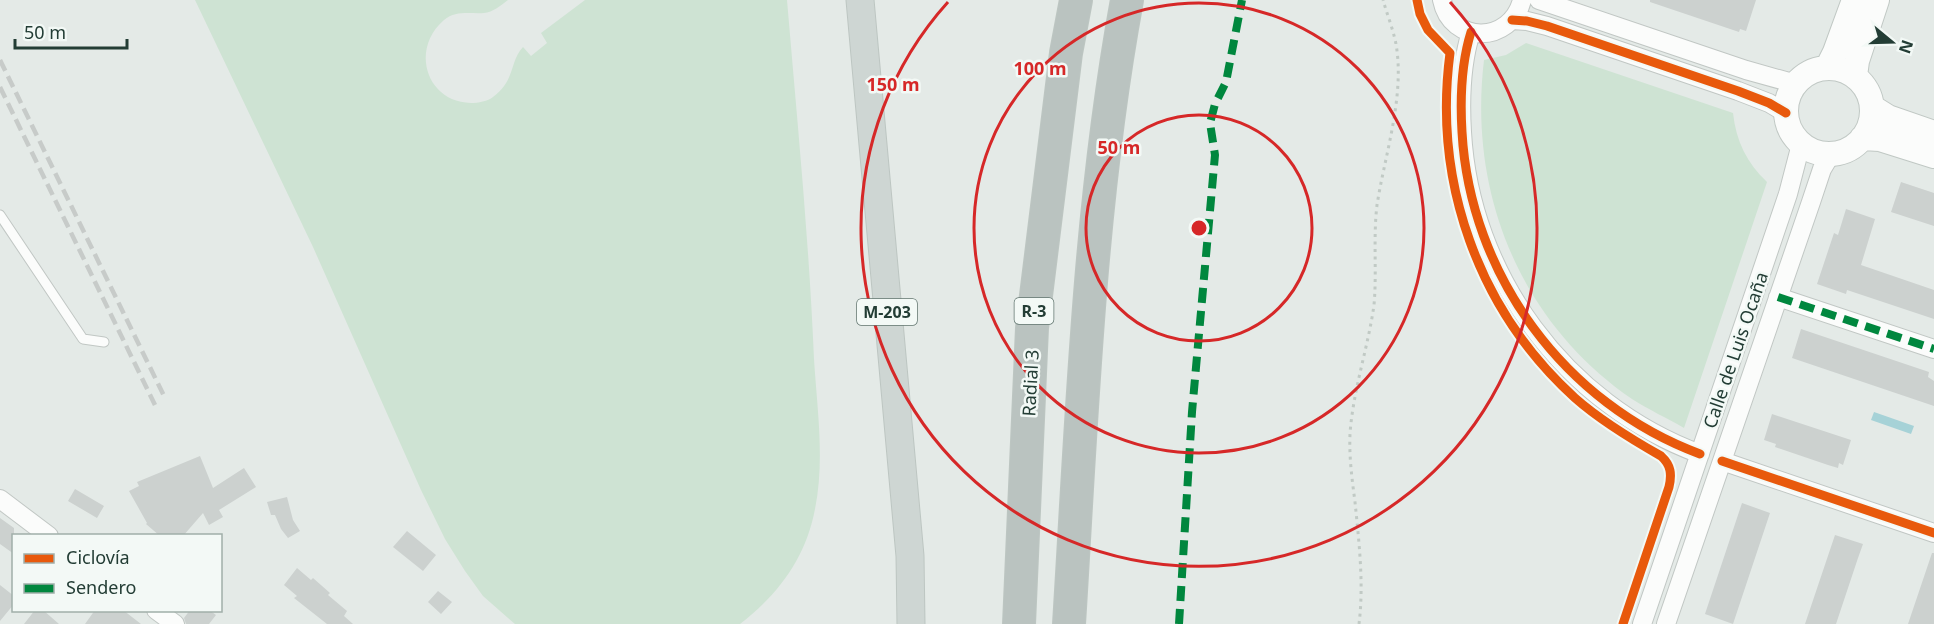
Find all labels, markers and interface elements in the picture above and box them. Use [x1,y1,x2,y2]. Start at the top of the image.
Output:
scale bar [15,12,128,50]
north arrow [1862,12,1922,72]
text: 50 m [24,20,66,44]
text: N [1894,37,1919,57]
text: 100 m [1013,56,1067,80]
text: 150 m [866,72,920,96]
text: 50 m [1098,135,1140,159]
centre of rings [1189,218,1209,238]
street label: Calle de Luis Ocaña [1697,269,1773,431]
road number: R-3 [1014,298,1054,324]
road number: M-203 [857,299,917,325]
street label: Radial 3 [1016,349,1044,417]
legend [12,534,222,612]
text: Ciclovía [66,545,130,569]
text: Sendero [66,575,136,599]

